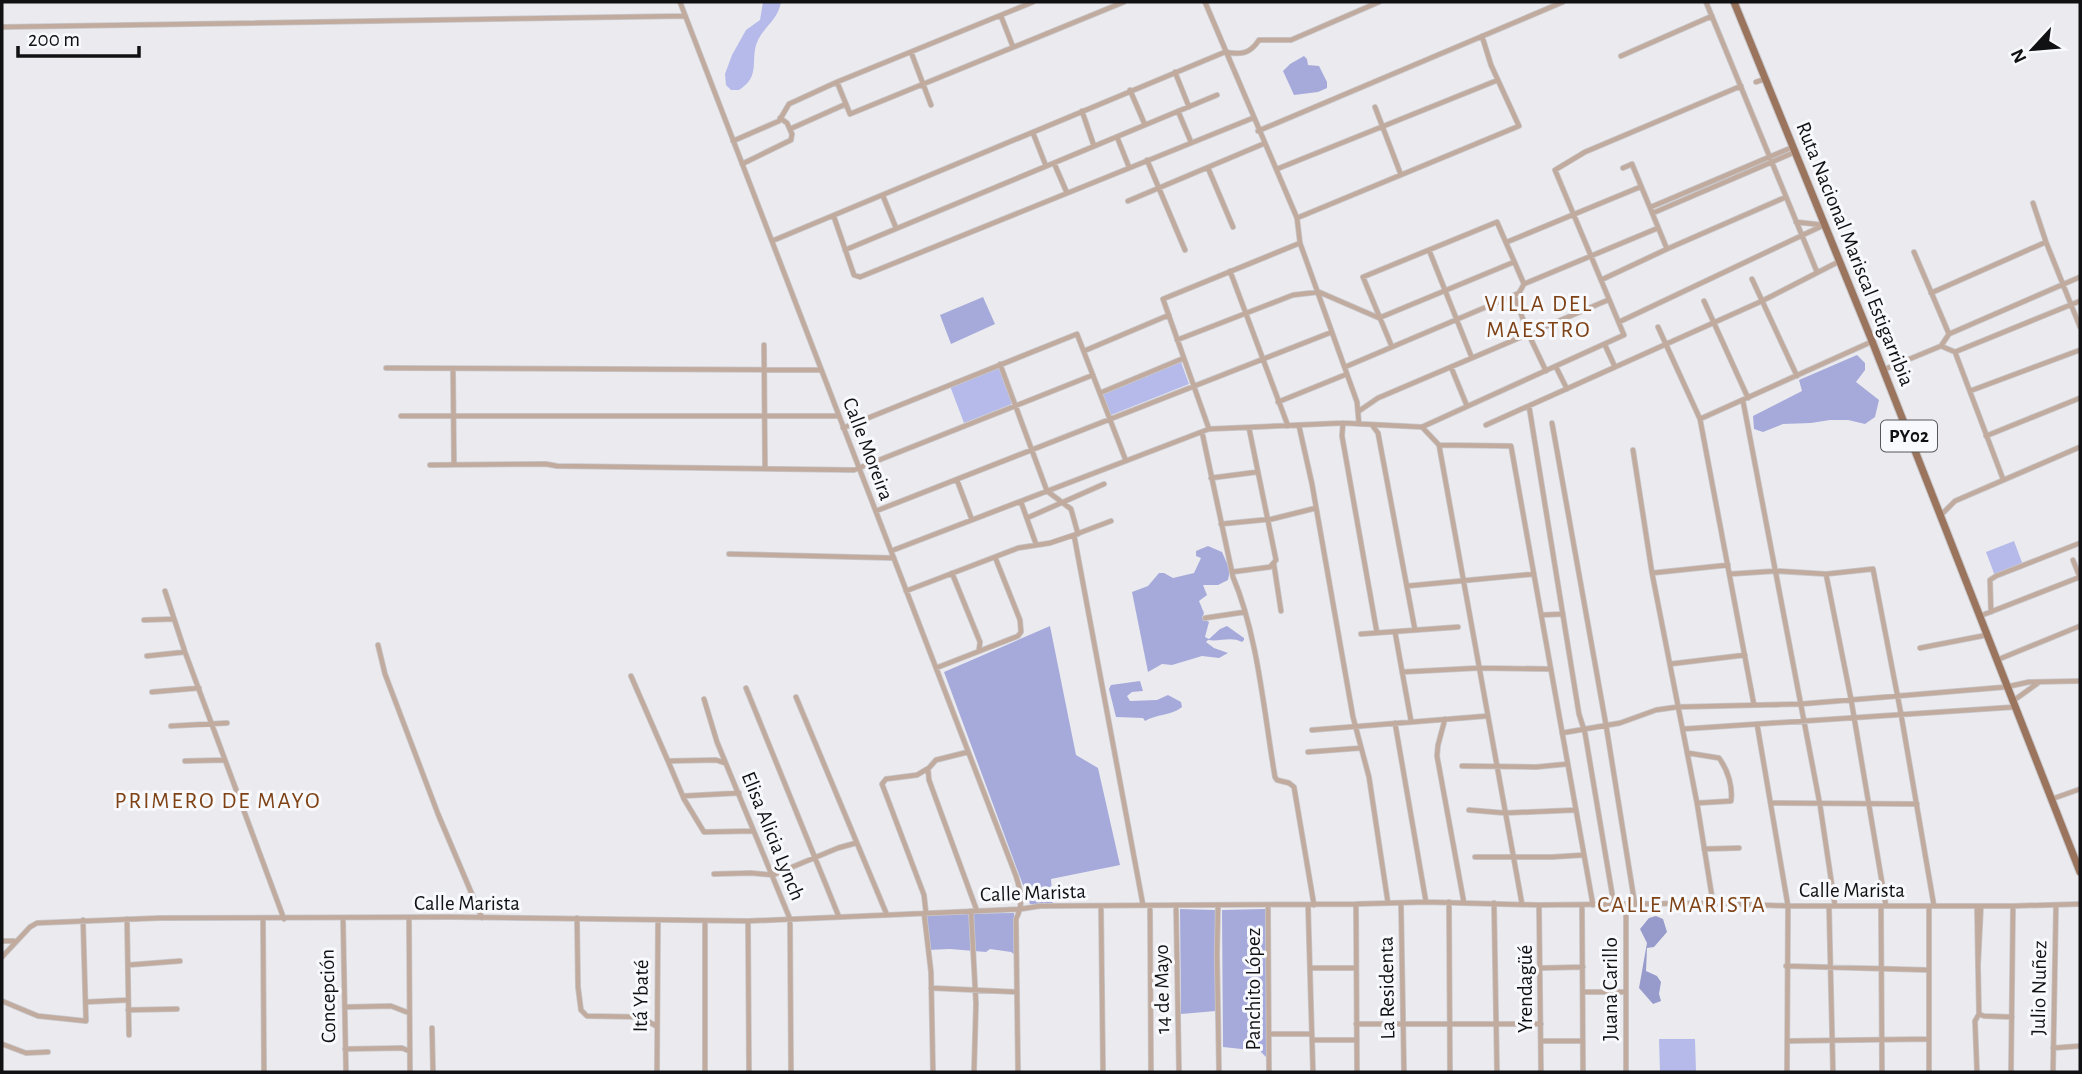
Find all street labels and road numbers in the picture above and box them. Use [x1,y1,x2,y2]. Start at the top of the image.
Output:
street label: Ruta Nacional Mariscal Estigarribia [1792,119,1918,389]
street label: Calle Moreira [839,395,897,504]
road number: PY02 [1881,420,1937,452]
street label: Elisa Alicia Lynch [738,769,808,903]
street label: Calle Marista [1799,880,1905,901]
street label: Calle Marista [980,881,1087,905]
street label: Calle Marista [414,893,520,914]
street label: Panchito López [1243,928,1264,1050]
street label: La Residenta [1376,936,1398,1040]
street label: Juana Carillo [1600,937,1621,1041]
street label: Julio Nuñez [2028,940,2050,1036]
street label: 14 de Mayo [1151,944,1173,1034]
street label: Yrendagüé [1515,945,1536,1033]
street label: Concepción [317,949,339,1043]
street label: Itá Ybaté [630,959,652,1033]

